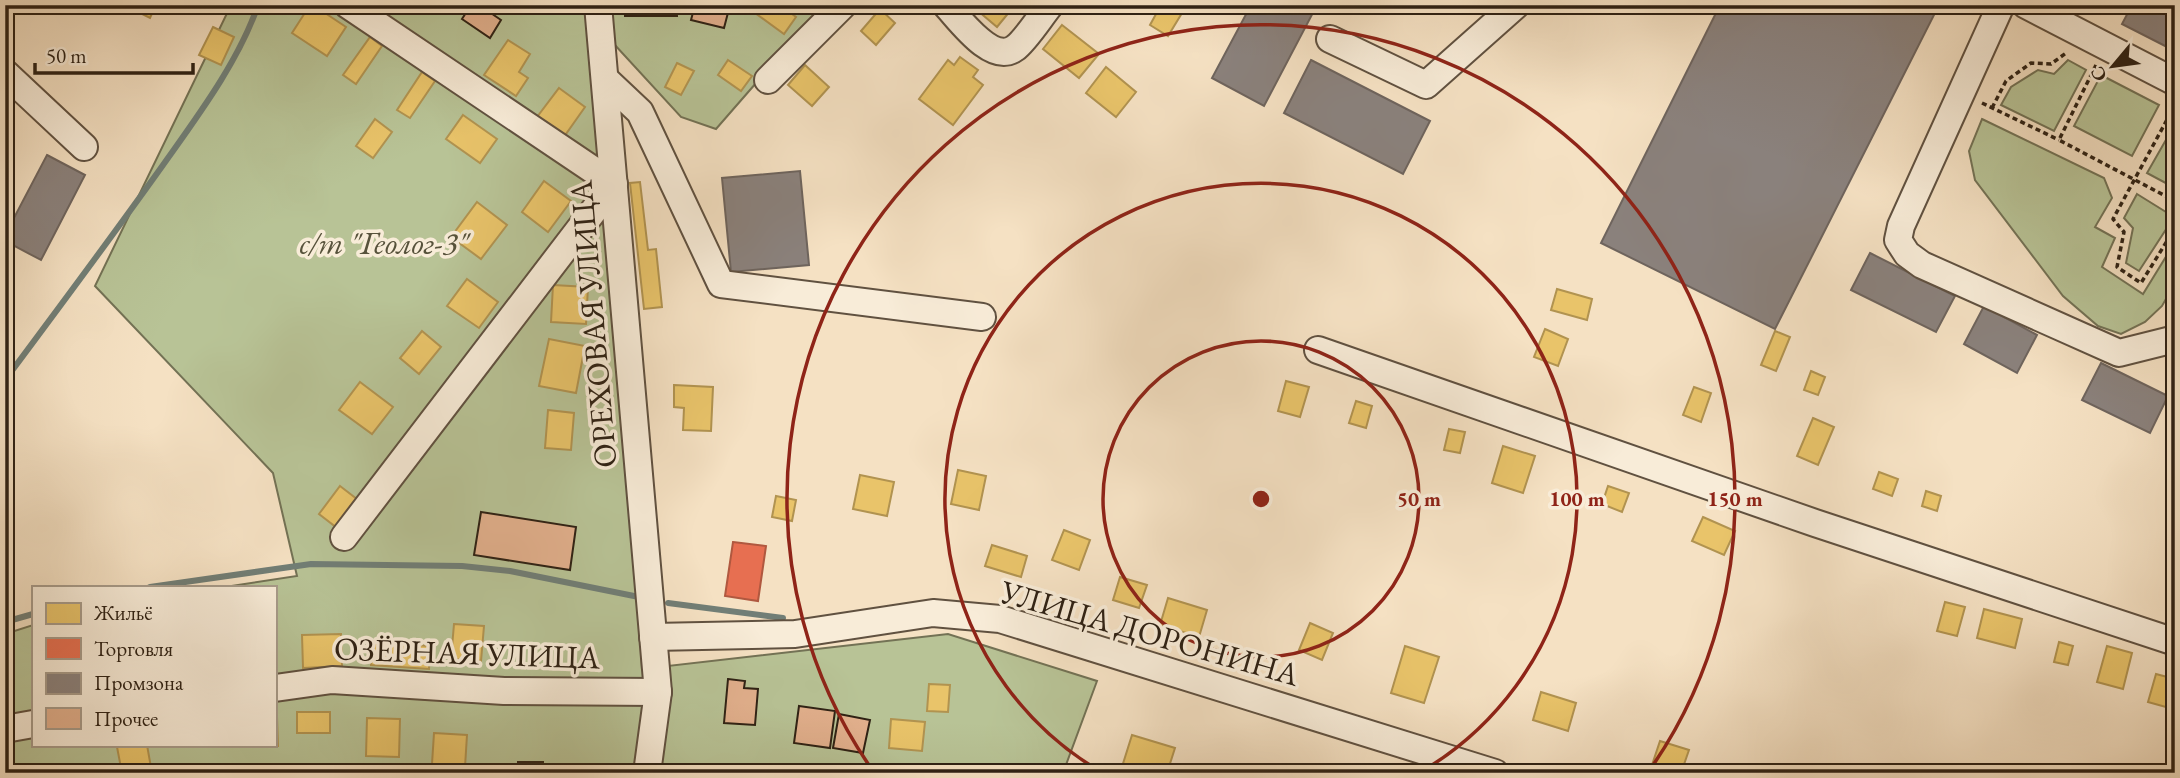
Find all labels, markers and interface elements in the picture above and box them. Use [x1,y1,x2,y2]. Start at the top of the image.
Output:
scale bar [35,32,192,76]
north arrow [2078,32,2148,102]
text: 50 m [46,42,87,69]
text: С [2084,62,2113,86]
street label: ОРЕХОВАЯ УЛИЦА [559,178,626,470]
park label: с/т "Геолог-3" [300,222,472,264]
text: 50 m [1397,485,1441,512]
text: 100 m [1549,485,1605,512]
text: 150 m [1707,485,1763,512]
centre of rings [1249,487,1273,511]
street label: УЛИЦА ДОРОНИНА [995,570,1305,696]
legend [32,586,276,746]
text: Жильё [93,599,153,626]
street label: ОЗЁРНАЯ УЛИЦА [333,627,601,679]
text: Торговля [94,635,173,662]
text: Промзона [94,669,184,696]
text: Прочее [94,705,158,732]

